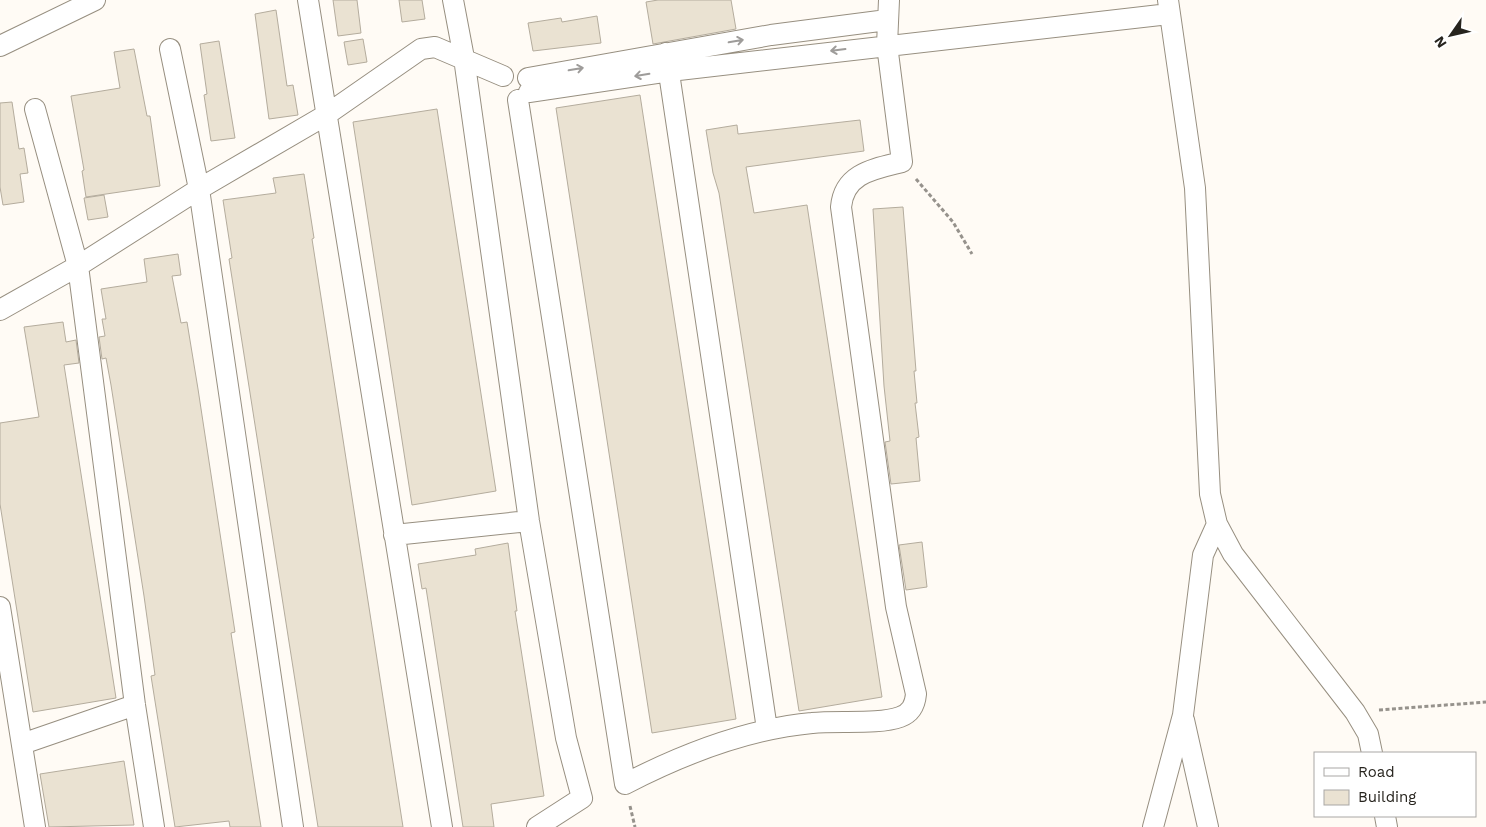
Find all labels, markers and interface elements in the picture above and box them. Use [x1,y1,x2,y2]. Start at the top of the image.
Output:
north arrow [1426,10,1476,60]
text: N [1431,33,1450,51]
one-way arrow [728,35,744,45]
one-way arrow [831,45,847,55]
one-way arrow [568,63,584,73]
one-way arrow [635,70,651,80]
legend [1314,752,1476,817]
text: Road [1358,763,1395,781]
text: Building [1358,788,1416,806]

